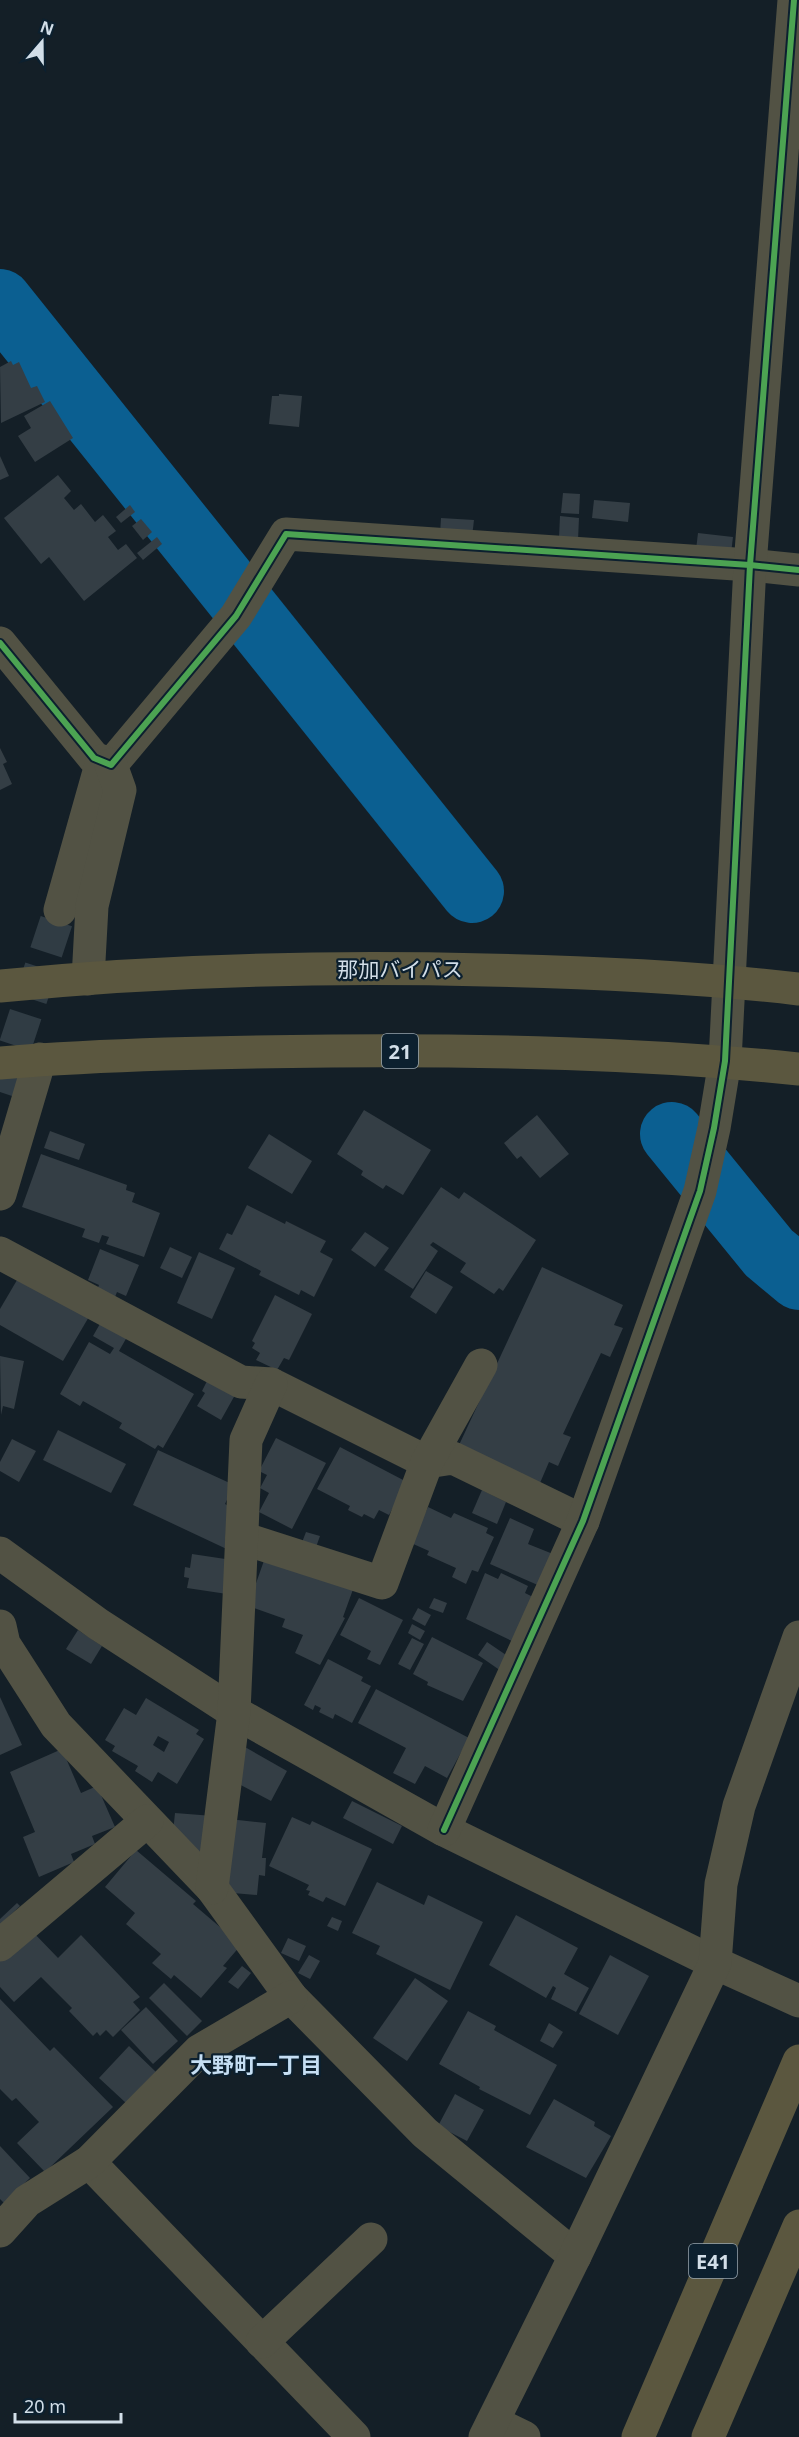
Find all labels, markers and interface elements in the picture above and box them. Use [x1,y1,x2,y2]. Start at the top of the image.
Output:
north arrow [12,12,72,72]
text: N [37,15,57,40]
street label: 那加バイパス [337,955,463,983]
road number: 21 [382,1034,418,1068]
district label: 大野町一丁目 [190,2049,322,2079]
road number: E41 [689,2244,737,2278]
scale bar [15,2386,122,2424]
text: 20 m [24,2394,66,2418]

